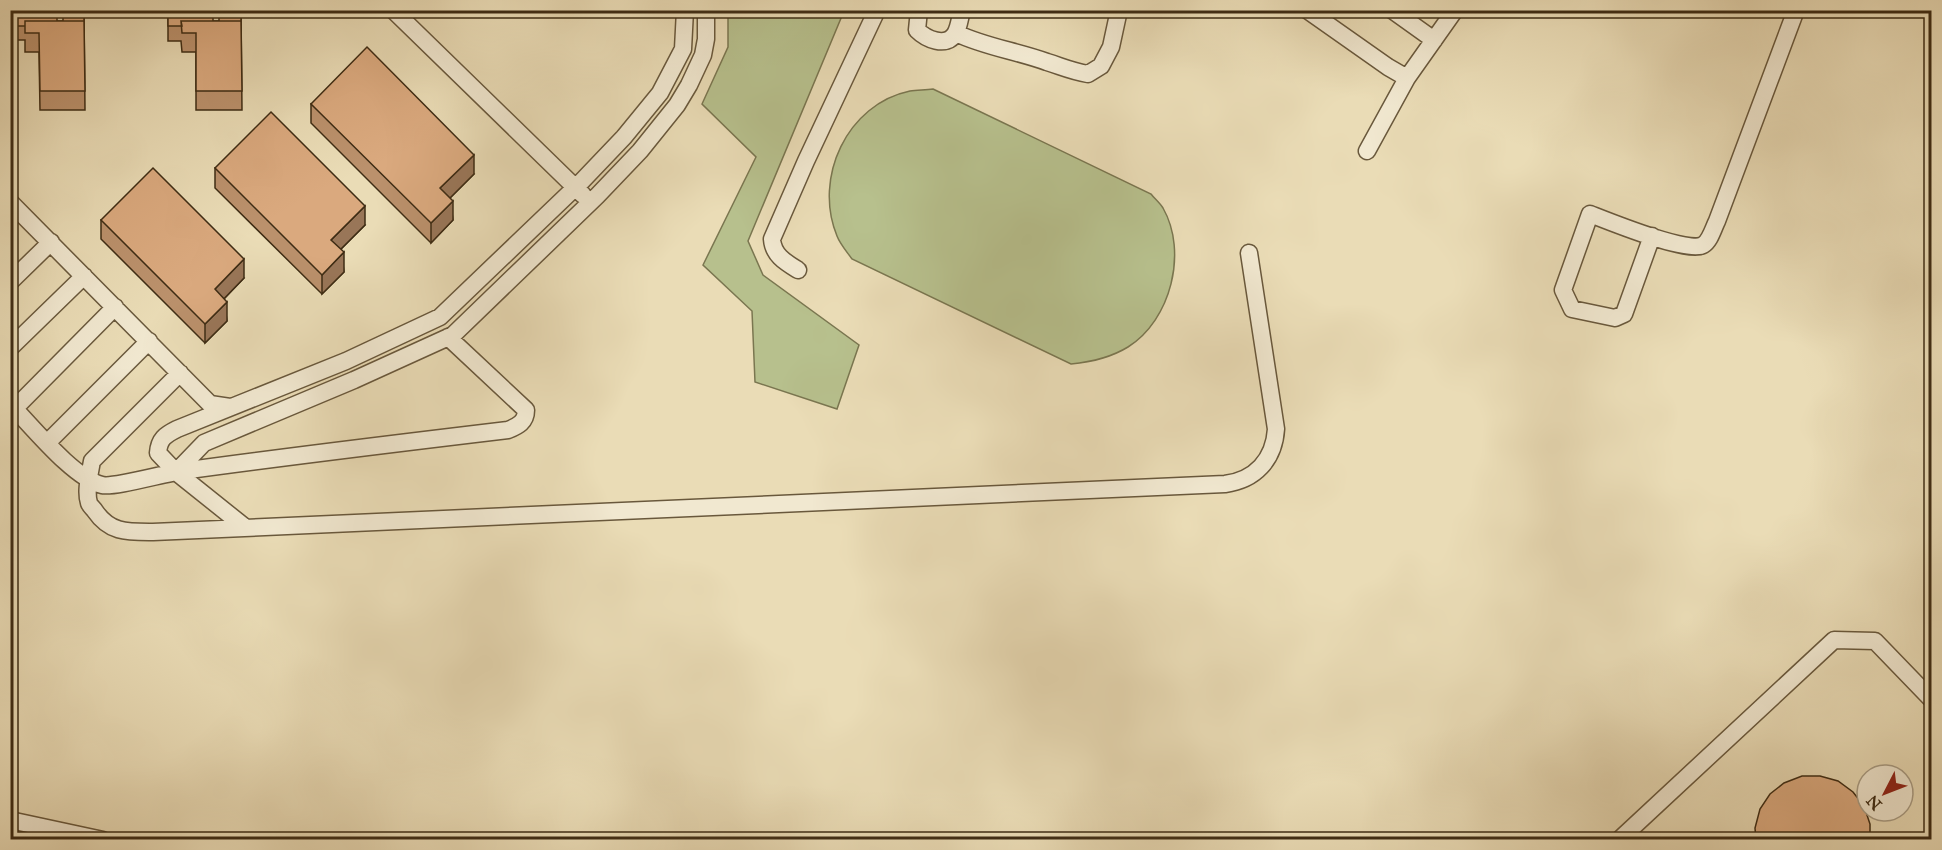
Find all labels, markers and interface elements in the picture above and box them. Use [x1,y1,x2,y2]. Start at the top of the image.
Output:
north arrow [1855,763,1915,823]
text: N [1862,791,1886,814]

